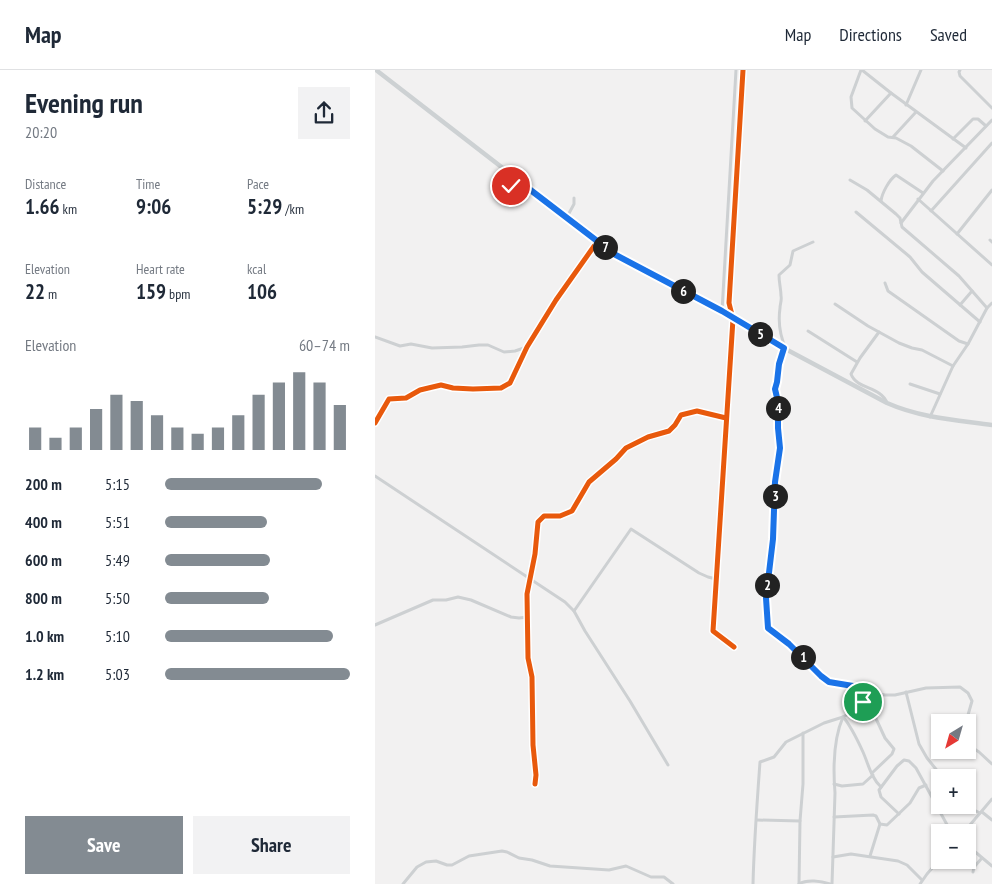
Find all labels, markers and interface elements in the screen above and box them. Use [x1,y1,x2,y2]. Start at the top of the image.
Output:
text: Map [25,19,62,50]
text: Map [785,23,811,46]
text: Directions [839,23,902,46]
text: Saved [930,23,967,46]
text: Evening run [25,84,143,121]
button: share [298,87,350,139]
text: 20:20 [25,122,57,142]
pin [490,165,532,207]
icon: check [497,172,525,200]
text: Distance [25,175,66,193]
text: Time [136,175,160,193]
text: Pace [247,175,269,193]
text: 1.66 [25,193,60,220]
text: 9:06 [136,193,171,220]
text: 5:29 [247,193,282,220]
text: km [60,200,77,218]
text: /km [282,200,304,218]
pin: 7 [593,234,617,260]
text: 7 [602,238,609,256]
text: Elevation [25,260,70,278]
text: Heart rate [136,260,185,278]
text: kcal [247,260,266,278]
text: 22 [25,278,45,305]
text: 159 [136,278,166,305]
text: 106 [247,278,277,305]
pin: 6 [671,278,695,304]
text: 6 [680,282,687,300]
text: m [45,285,57,303]
text: bpm [166,285,190,303]
pin: 5 [747,322,773,346]
text: 5 [757,325,764,343]
text: Elevation [25,335,76,355]
text: 60–74 m [299,335,350,355]
pin: 4 [765,396,791,420]
text: 4 [775,399,782,417]
text: 200 m [25,474,62,494]
text: 5:15 [105,474,130,494]
pin: 3 [763,484,787,508]
text: 3 [772,487,779,505]
text: 400 m [25,512,62,532]
text: 5:51 [105,512,130,532]
text: 600 m [25,550,62,570]
text: 5:49 [105,550,130,570]
pin: 2 [755,572,779,598]
text: 2 [764,576,771,594]
text: 800 m [25,588,62,608]
text: 5:50 [105,588,130,608]
text: 1.0 km [25,626,64,646]
text: 5:10 [105,626,130,646]
pin: 1 [791,644,815,670]
text: 1 [800,648,807,666]
text: 1.2 km [25,664,64,684]
text: 5:03 [105,664,130,684]
pin [842,681,884,723]
icon: arrive [849,688,877,716]
north arrow [931,714,976,759]
map controls [931,714,976,869]
button: + [931,769,976,814]
button: Save [25,816,183,874]
button: Share [193,816,350,874]
button: − [931,824,976,869]

